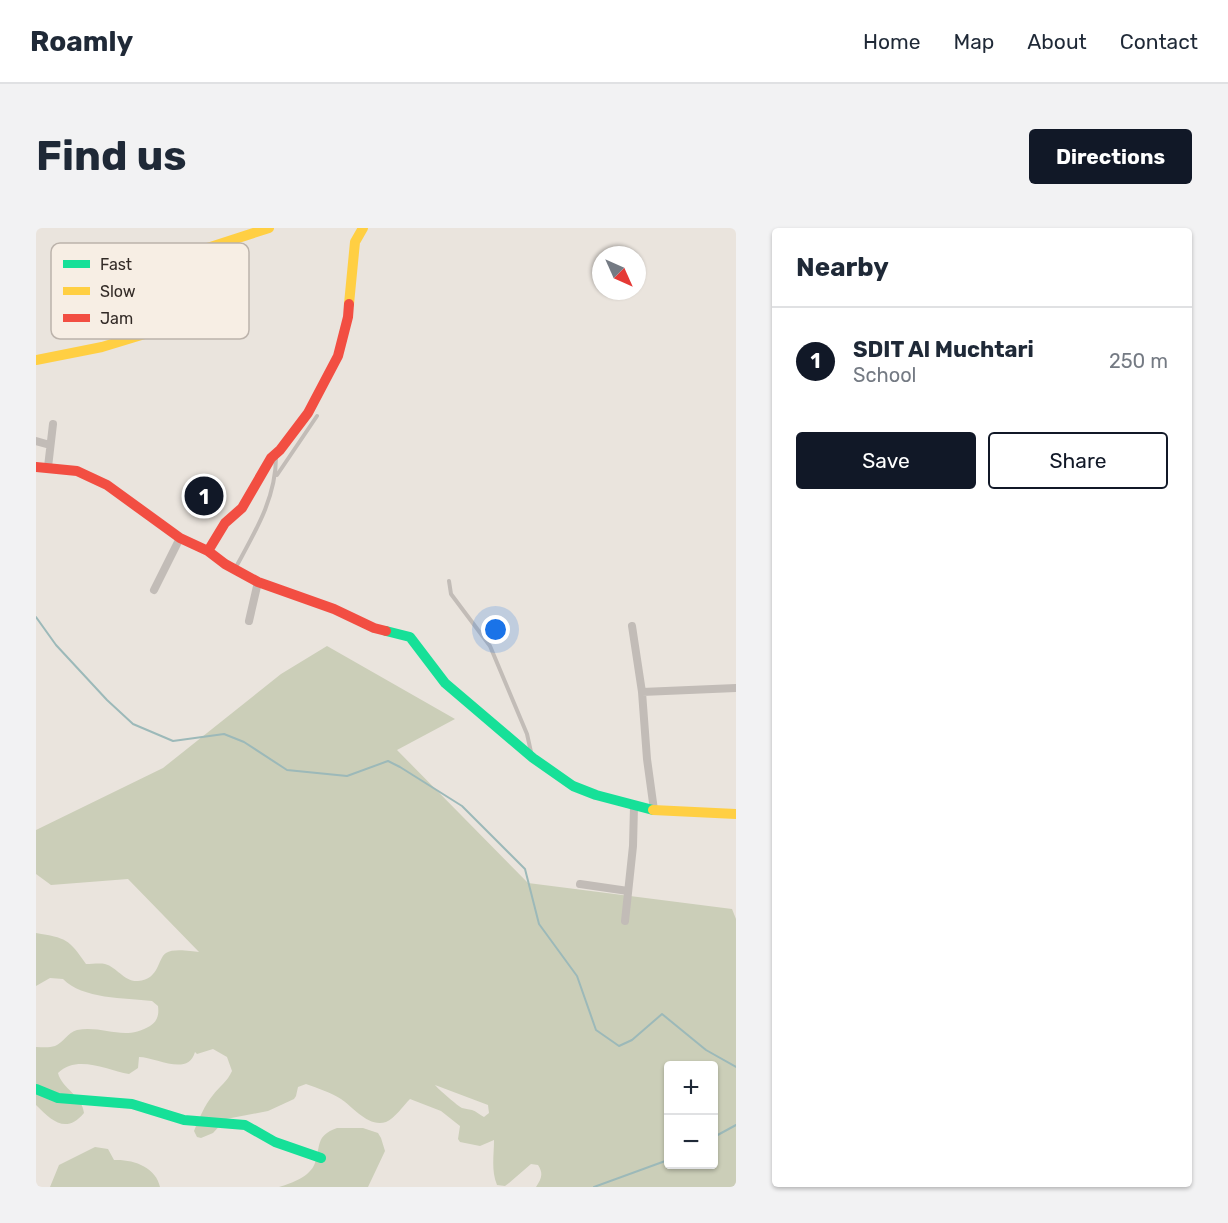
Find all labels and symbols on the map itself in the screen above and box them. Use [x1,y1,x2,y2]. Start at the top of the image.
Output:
legend [51,243,249,339]
north arrow [592,246,646,300]
text: Fast [100,255,132,274]
text: Slow [100,282,136,301]
text: Jam [100,309,133,328]
pin: 1 [184,474,224,518]
your location [481,615,510,644]

